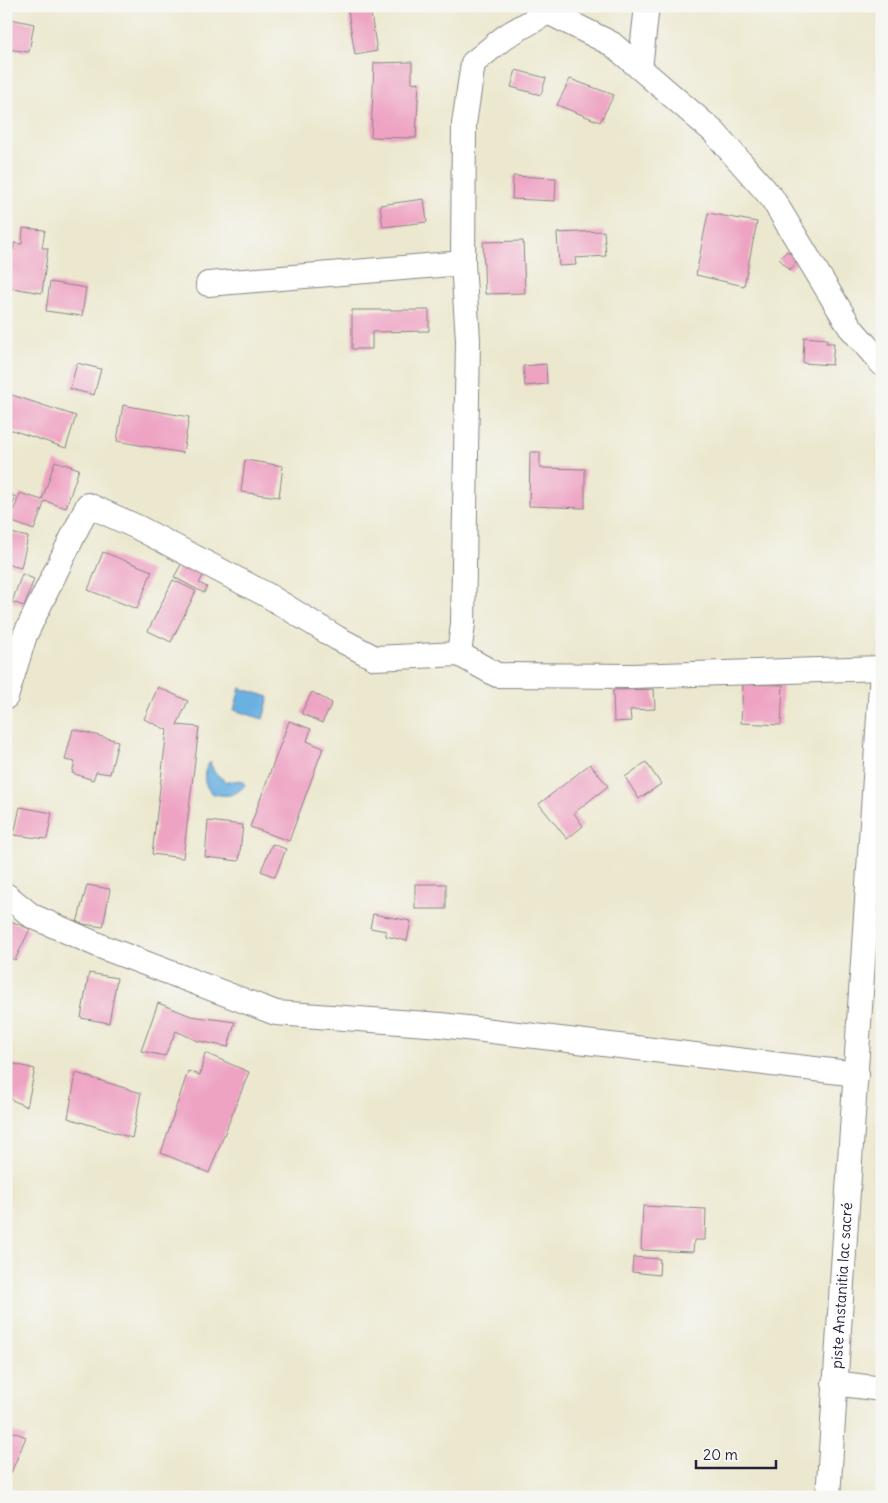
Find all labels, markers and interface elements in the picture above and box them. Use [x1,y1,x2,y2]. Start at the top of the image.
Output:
street label: piste Anstanitia lac sacré [826,1202,856,1369]
scale bar [696,1438,776,1470]
text: 20 m [703,1445,738,1464]

